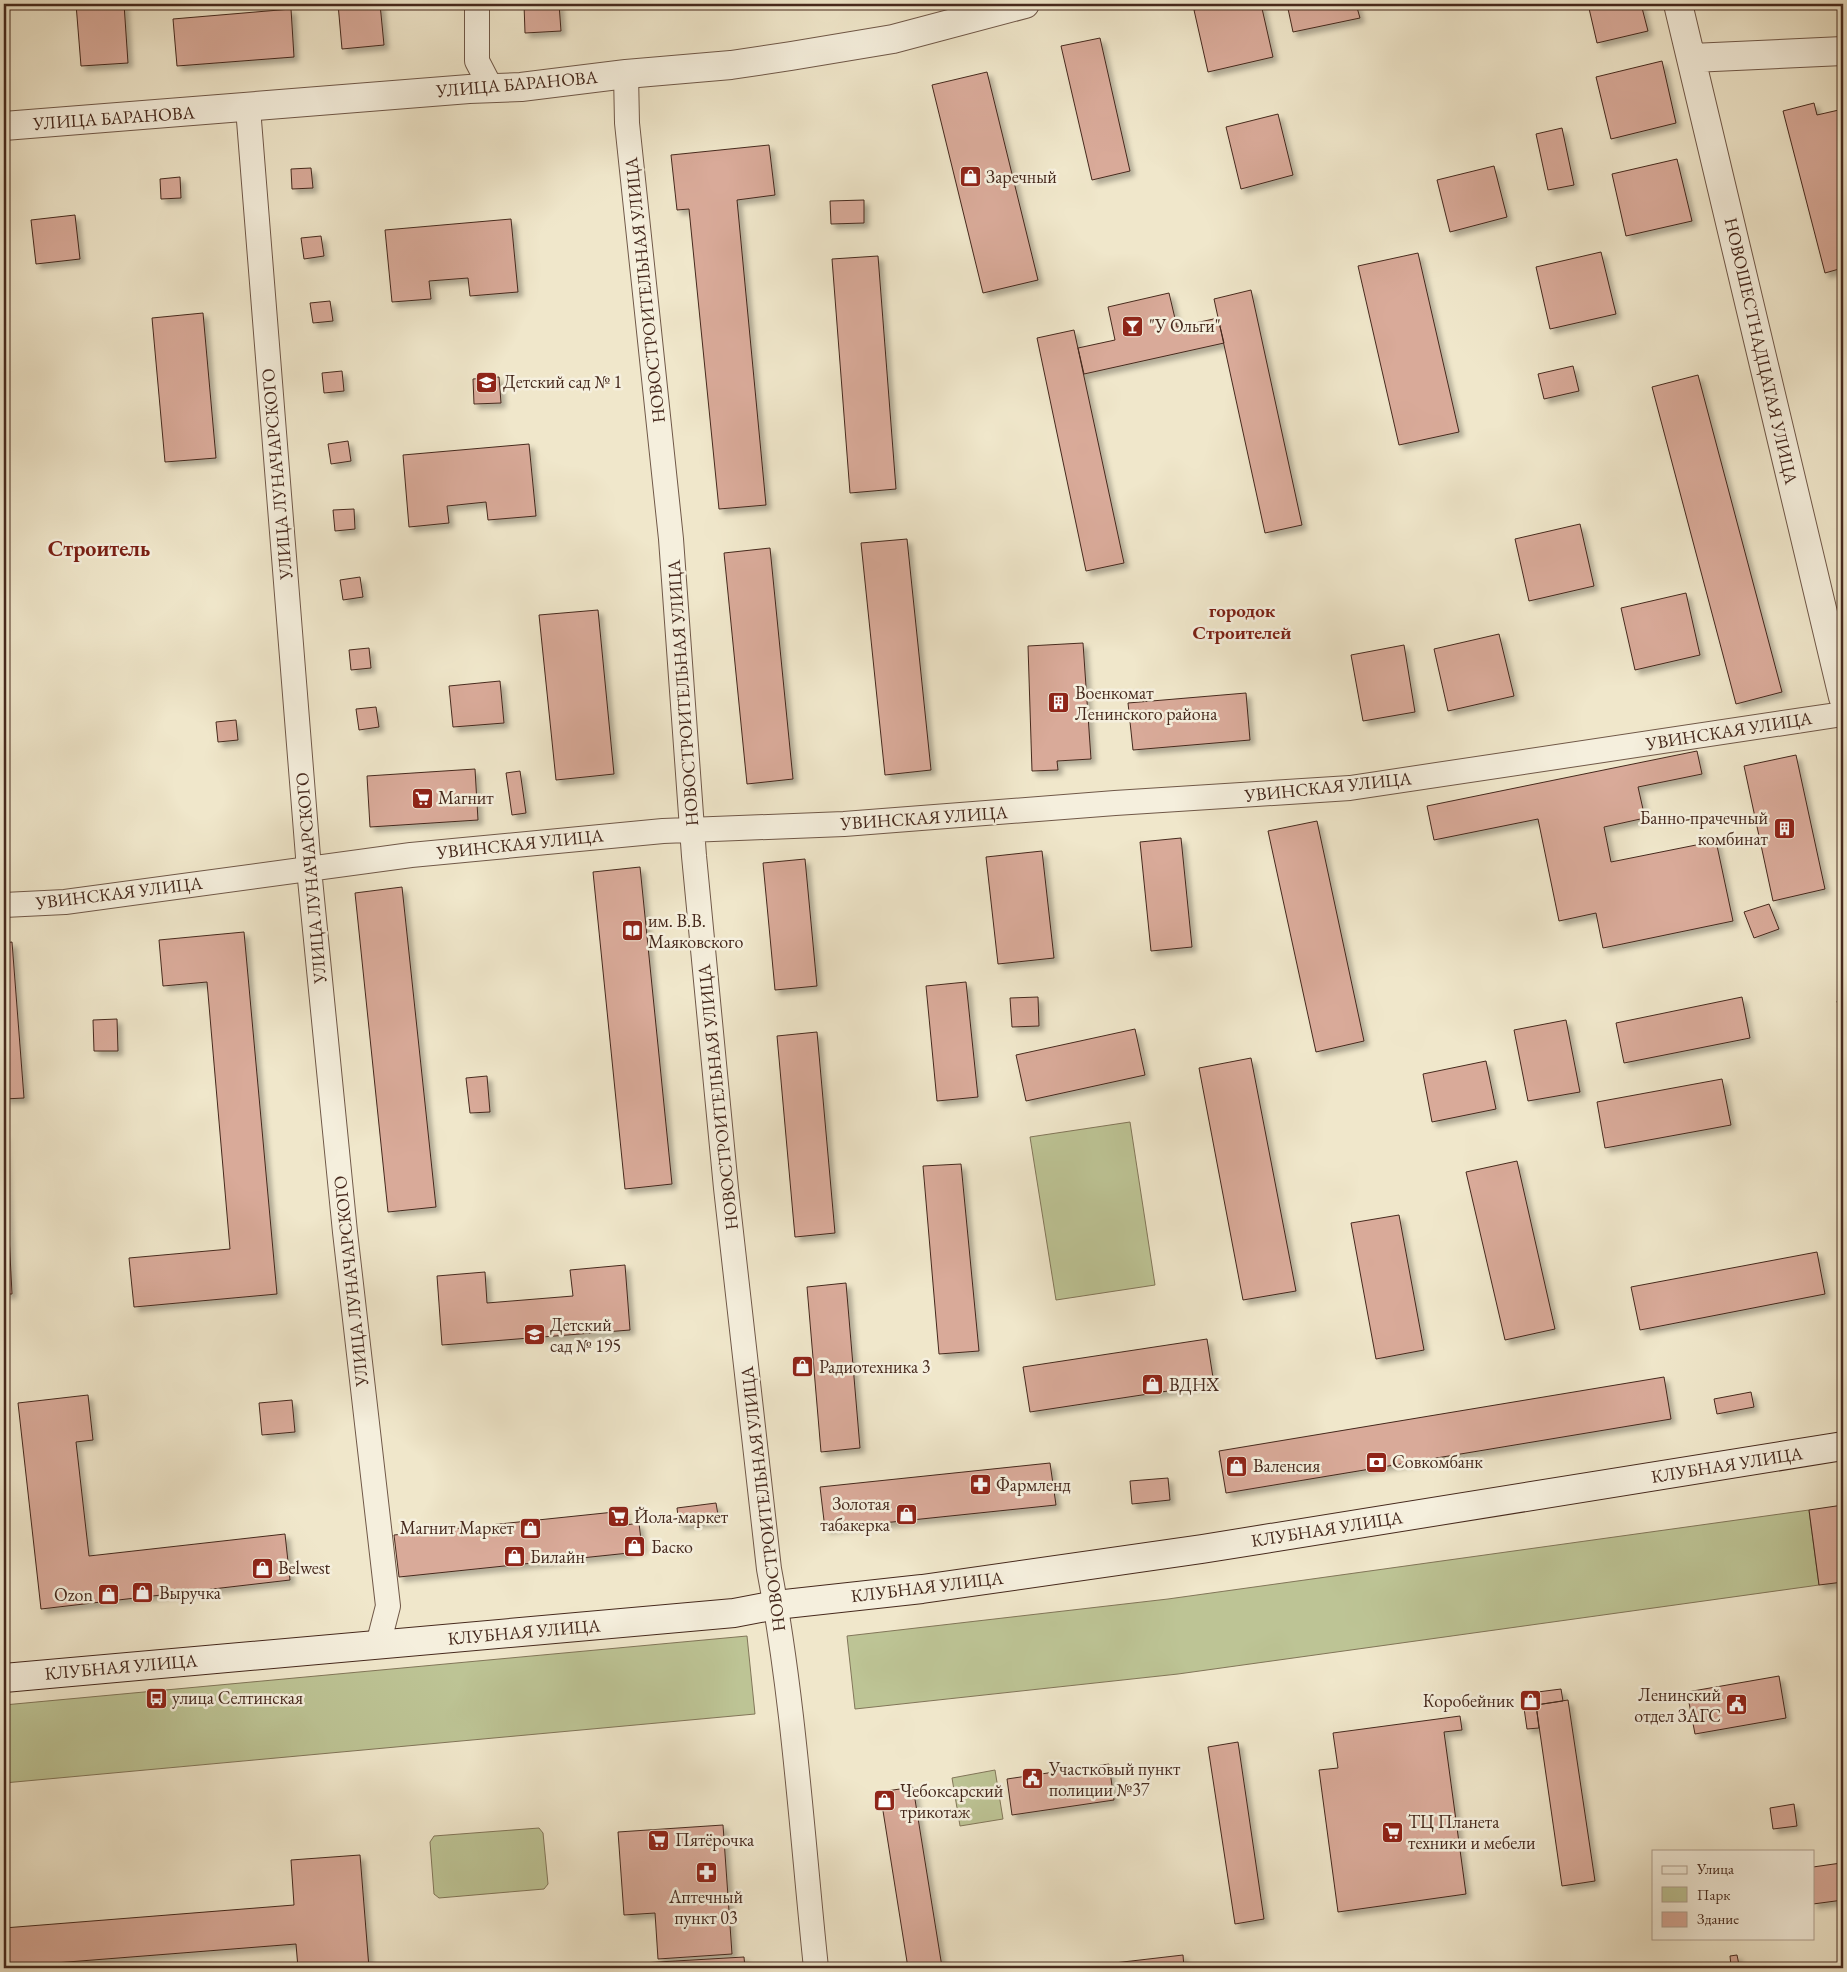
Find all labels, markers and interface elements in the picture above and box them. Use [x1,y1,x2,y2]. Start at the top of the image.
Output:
street label: УЛИЦА БАРАНОВА [434,65,599,102]
street label: УЛИЦА БАРАНОВА [31,100,196,135]
street label: НОВОСТРОИТЕЛЬНАЯ УЛИЦА [619,156,670,424]
shop icon: Заречный [958,165,982,189]
place label: Заречный [986,165,1057,188]
street label: НОВОШЕСТНАДЦАТАЯ УЛИЦА [1720,215,1804,487]
bar icon: "У Ольги" [1121,314,1145,338]
place label: "У Ольги" [1149,314,1221,337]
street label: УЛИЦА ЛУНАЧАРСКОГО [256,367,297,582]
school or university icon: Детский сад № 1 [475,370,499,394]
place label: Детский сад № 1 [503,370,622,393]
district label: Строитель [48,534,150,563]
street label: НОВОСТРОИТЕЛЬНАЯ УЛИЦА [662,558,703,827]
district label: городок Строителей [1193,598,1291,645]
place label: Военкомат Ленинского района [1075,681,1218,725]
building icon: Военкомат Ленинского района [1047,691,1071,715]
street label: УВИНСКАЯ УЛИЦА [1643,706,1814,755]
street label: УВИНСКАЯ УЛИЦА [1242,766,1413,807]
street label: УЛИЦА ЛУНАЧАРСКОГО [290,771,331,986]
supermarket icon: Магнит [410,786,434,810]
place label: Магнит [438,786,494,809]
street label: УВИНСКАЯ УЛИЦА [838,800,1009,835]
place label: Банно-прачечный комбинат [1640,806,1769,850]
building icon: Банно-прачечный комбинат [1772,816,1796,840]
street label: УВИНСКАЯ УЛИЦА [434,823,605,864]
street label: УВИНСКАЯ УЛИЦА [33,871,204,914]
place label: им. В.В. Маяковского [648,909,743,953]
library icon: им. В.В. Маяковского [620,919,644,943]
street label: НОВОСТРОИТЕЛЬНАЯ УЛИЦА [692,963,743,1231]
street label: УЛИЦА ЛУНАЧАРСКОГО [328,1174,373,1389]
place label: Детский сад № 195 [550,1313,621,1357]
school or university icon: Детский сад № 195 [522,1323,546,1347]
shop icon: Радиотехника 3 [791,1355,815,1379]
place label: Радиотехника 3 [819,1355,930,1378]
street label: НОВОСТРОИТЕЛЬНАЯ УЛИЦА [735,1365,790,1633]
shop icon: ВДНХ [1141,1373,1165,1397]
place label: ВДНХ [1169,1373,1220,1396]
street label: КЛУБНАЯ УЛИЦА [1649,1441,1805,1488]
bank icon: Совкомбанк [1364,1450,1388,1474]
place label: Совкомбанк [1392,1450,1483,1473]
shop icon: Валенсия [1225,1454,1249,1478]
place label: Валенсия [1253,1454,1320,1477]
pharmacy icon: Фармленд [968,1473,992,1497]
place label: Фармленд [996,1473,1071,1496]
place label: Золотая табакерка [820,1492,891,1536]
shop icon: Золотая табакерка [894,1502,918,1526]
supermarket icon: Йола-маркет [606,1505,630,1529]
place label: Йола-маркет [634,1505,729,1528]
street label: КЛУБНАЯ УЛИЦА [1249,1505,1405,1552]
place label: Магнит Маркет [400,1516,515,1539]
shop icon: Магнит Маркет [518,1516,542,1540]
shop icon: Баско [623,1535,647,1559]
place label: Баско [651,1535,693,1558]
shop icon: Билайн [502,1545,526,1569]
place label: Билайн [530,1545,585,1568]
shop icon: Belwest [250,1556,274,1580]
place label: Belwest [278,1556,331,1579]
street label: КЛУБНАЯ УЛИЦА [849,1566,1005,1607]
shop icon: Выручка [131,1581,155,1605]
place label: Выручка [159,1581,222,1604]
place label: Ozon [54,1583,93,1606]
shop icon: Ozon [97,1583,121,1607]
street label: КЛУБНАЯ УЛИЦА [447,1613,602,1650]
street label: КЛУБНАЯ УЛИЦА [44,1648,199,1685]
place label: Ленинский отдел ЗАГС [1634,1683,1721,1727]
bus stop icon: улица Селтинская [144,1686,168,1710]
place label: улица Селтинская [172,1686,303,1709]
place label: Коробейник [1423,1689,1514,1712]
shop icon: Коробейник [1518,1689,1542,1713]
public building icon: Ленинский отдел ЗАГС [1725,1693,1749,1717]
place label: Участковый пункт полиции №37 [1048,1757,1181,1801]
public building icon: Участковый пункт полиции №37 [1021,1767,1045,1791]
place label: Чебоксарский трикотаж [900,1779,1004,1823]
shop icon: Чебоксарский трикотаж [872,1789,896,1813]
place label: ТЦ Планета техники и мебели [1408,1810,1536,1854]
supermarket icon: ТЦ Планета техники и мебели [1380,1820,1404,1844]
supermarket icon: Пятёрочка [647,1828,671,1852]
place label: Пятёрочка [675,1828,755,1851]
legend [1652,1850,1814,1940]
text: Улица [1696,1859,1734,1878]
pharmacy icon: Аптечный пункт 03 [694,1860,718,1884]
place label: Аптечный пункт 03 [668,1885,743,1929]
text: Парк [1697,1885,1730,1904]
text: Здание [1697,1909,1739,1928]

